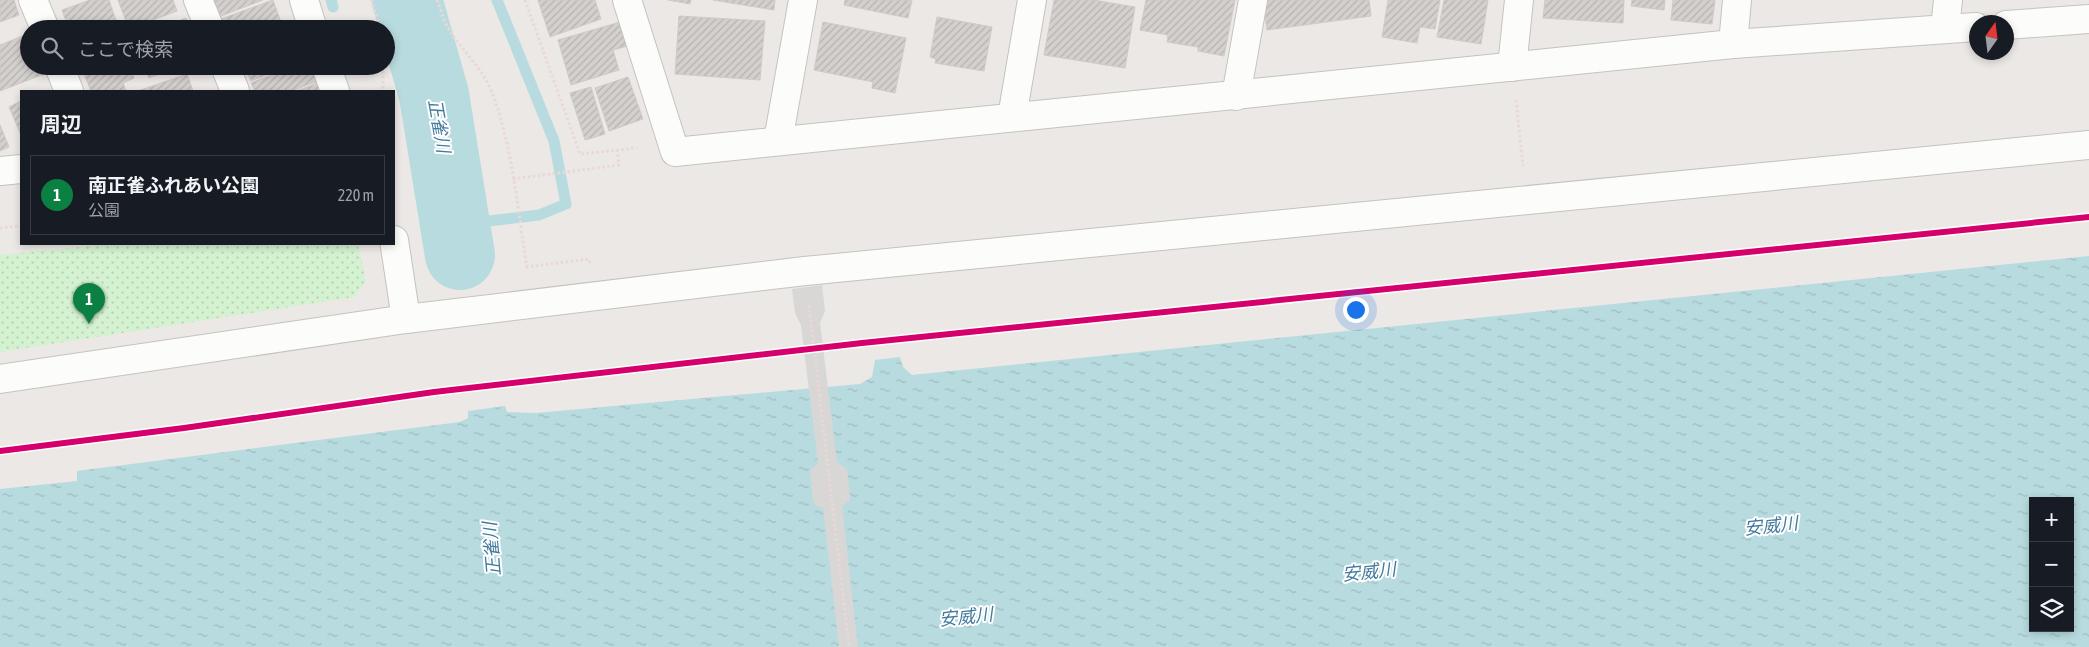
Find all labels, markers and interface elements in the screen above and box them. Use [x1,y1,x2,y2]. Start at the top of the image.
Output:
north arrow [1969,15,2014,60]
search box [20,20,395,75]
icon: search [38,34,66,62]
text: ここで検索 [78,38,173,60]
water label: 正雀川 [424,98,455,156]
text: 周辺 [40,112,82,136]
text: 南正雀ふれあい公園 [88,174,259,196]
text: 1 [53,186,61,204]
text: 220 m [338,186,374,204]
text: 公園 [88,201,120,219]
pin: 1 [73,283,105,324]
your location [1343,297,1369,323]
map controls [2029,497,2074,632]
button: + [2029,497,2074,542]
water label: 安威川 [1743,512,1801,539]
water label: 正雀川 [479,519,504,577]
button: − [2029,542,2074,587]
water label: 安威川 [1341,558,1399,585]
button: layers [2029,587,2074,632]
water label: 安威川 [938,603,996,630]

